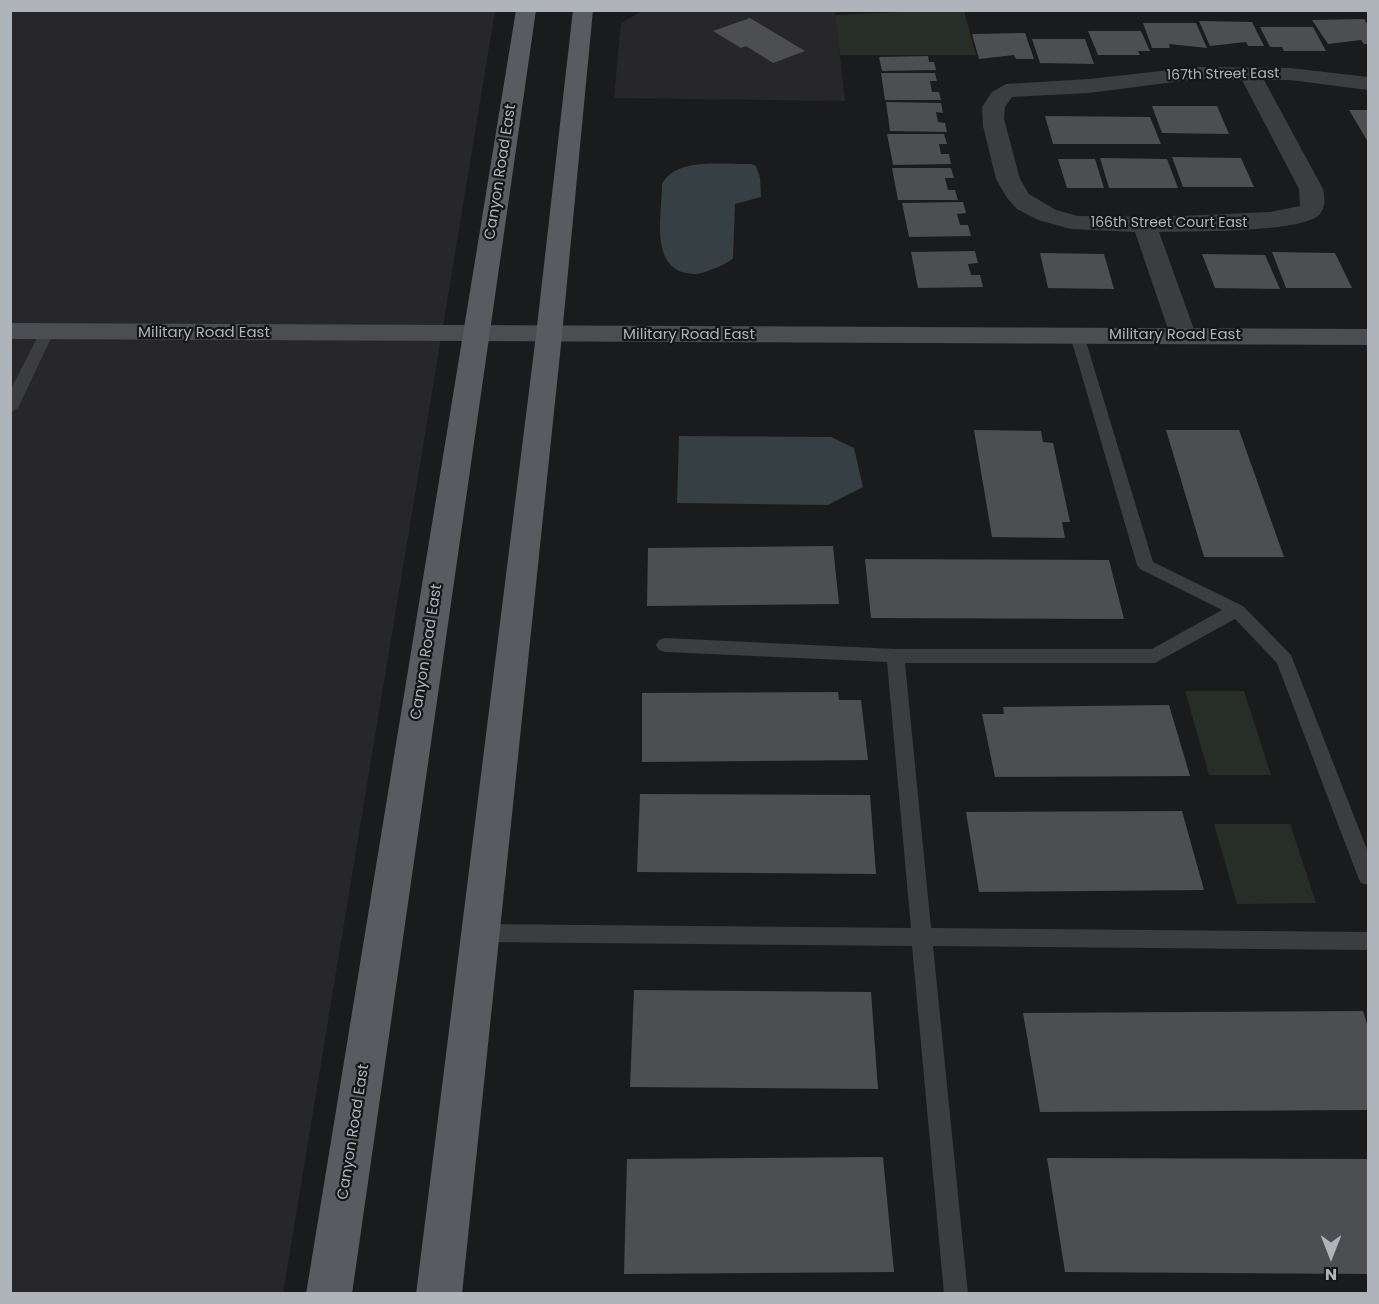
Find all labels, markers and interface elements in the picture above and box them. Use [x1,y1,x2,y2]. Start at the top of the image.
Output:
street label: 167th Street East [1167,66,1279,84]
street label: Canyon Road East [481,103,521,241]
street label: 166th Street Court East [1091,215,1247,231]
street label: Military Road East [138,324,270,342]
street label: Military Road East [623,326,755,344]
street label: Military Road East [1109,326,1241,344]
street label: Canyon Road East [407,583,447,721]
street label: Canyon Road East [334,1063,374,1201]
north arrow [1301,1226,1361,1286]
text: N [1325,1263,1337,1286]

